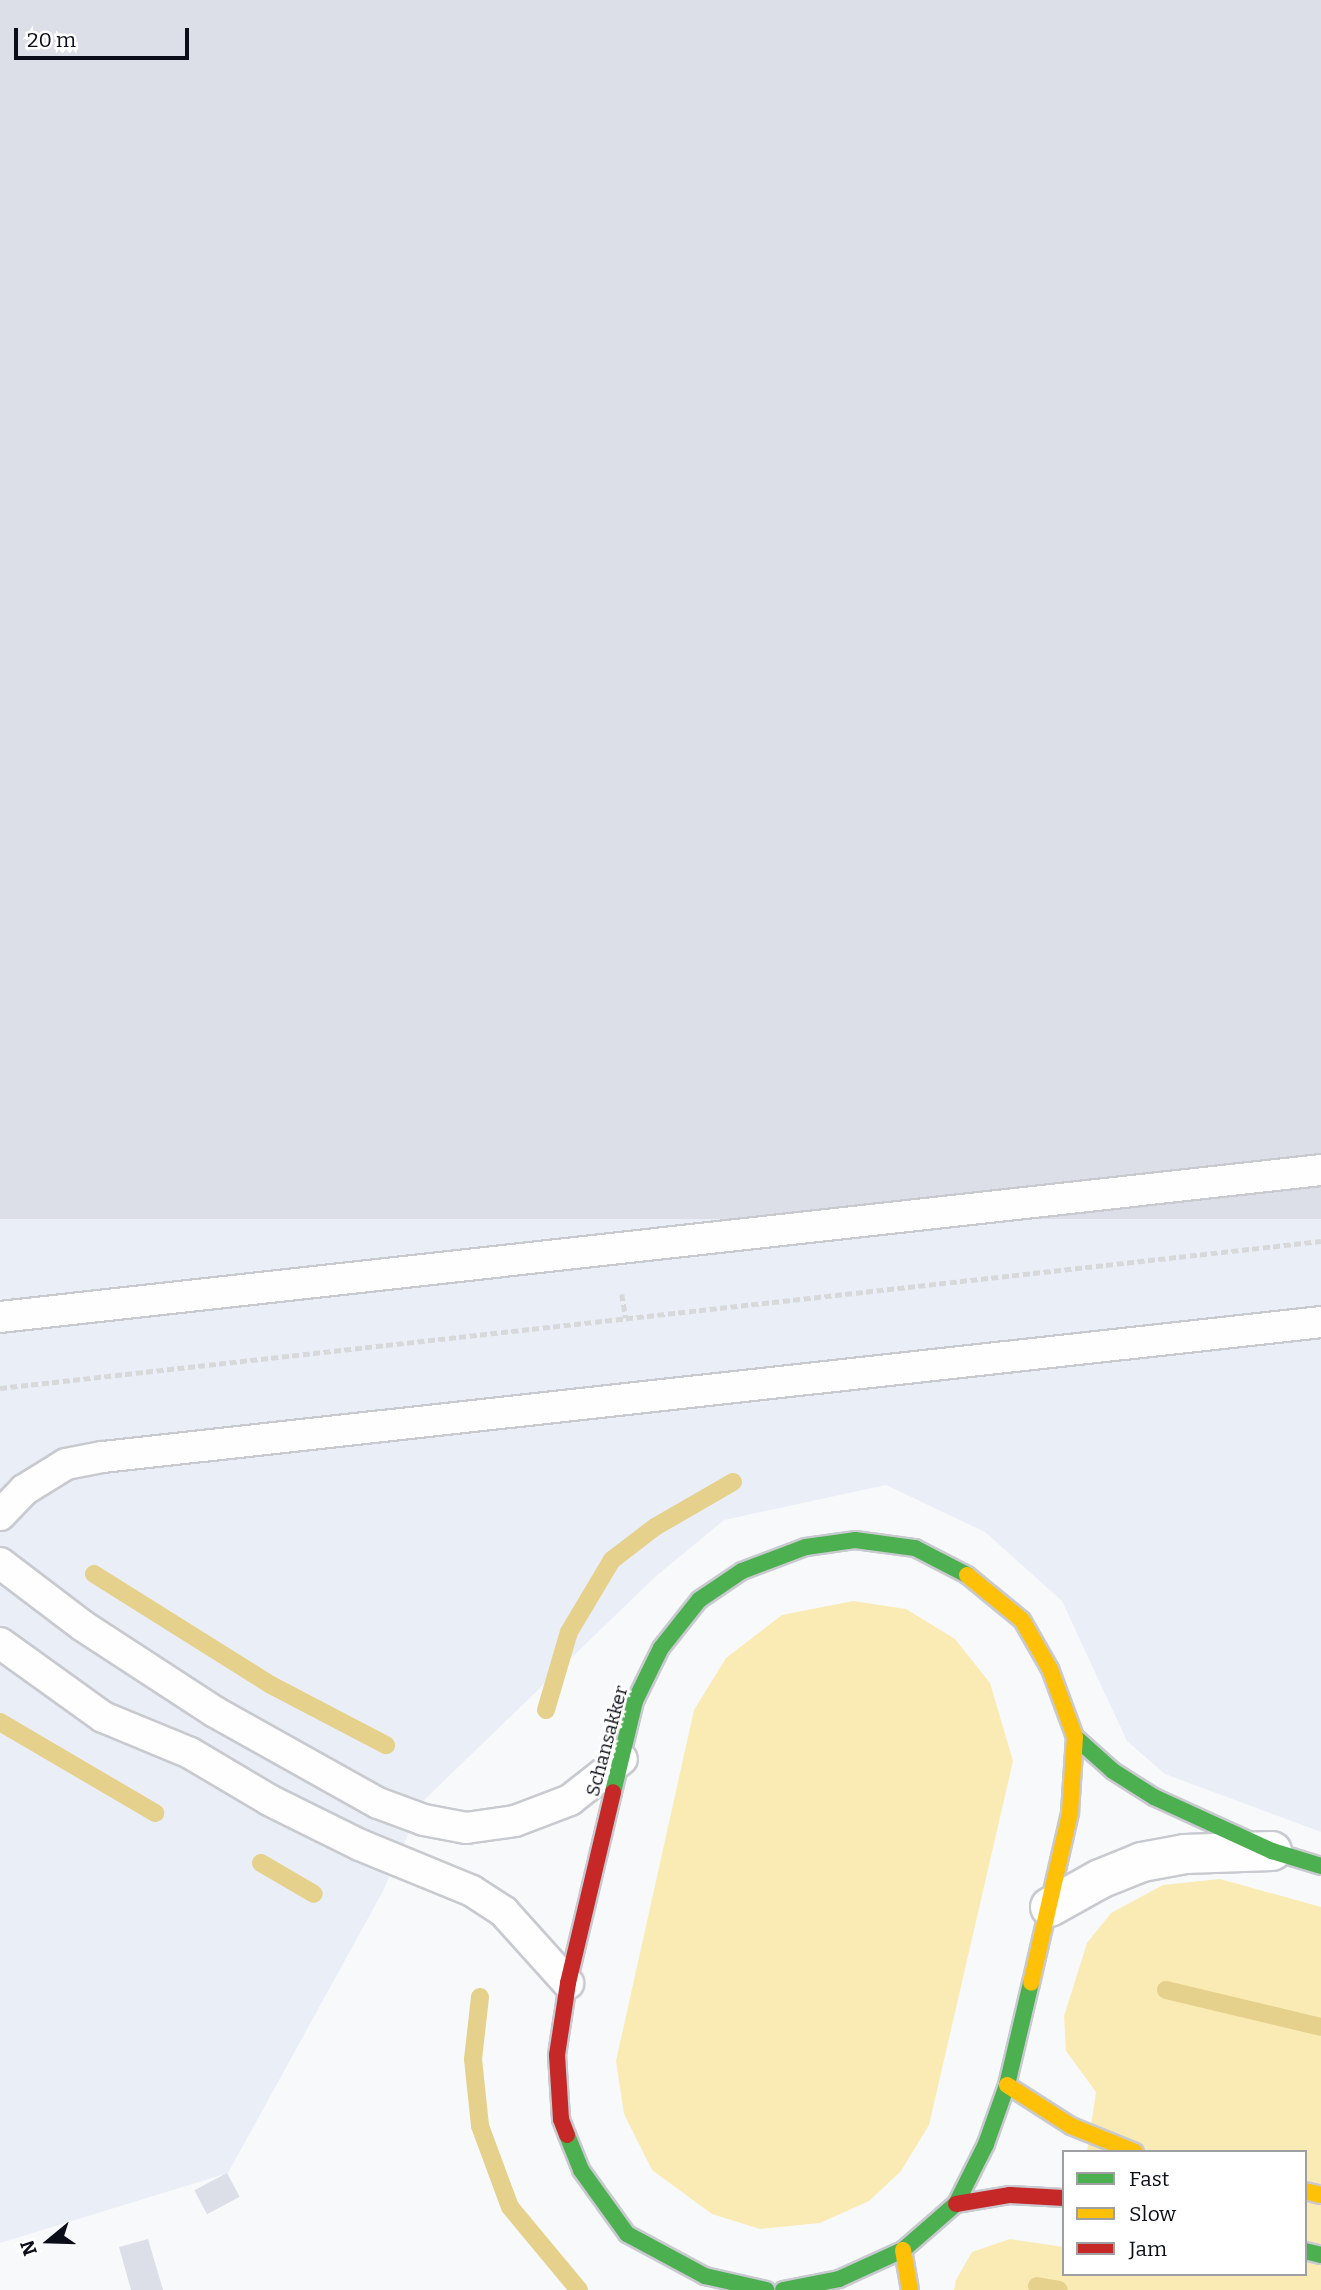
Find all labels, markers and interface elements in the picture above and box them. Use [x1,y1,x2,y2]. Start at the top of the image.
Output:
scale bar [18,14,192,58]
text: 20 m [27,27,76,53]
street label: Schansakker [581,1683,633,1799]
legend [1062,2150,1307,2276]
text: Fast [1129,2166,1169,2192]
text: Slow [1129,2201,1176,2227]
north arrow [14,2206,84,2276]
text: Jam [1129,2236,1167,2262]
text: N [15,2237,42,2259]

